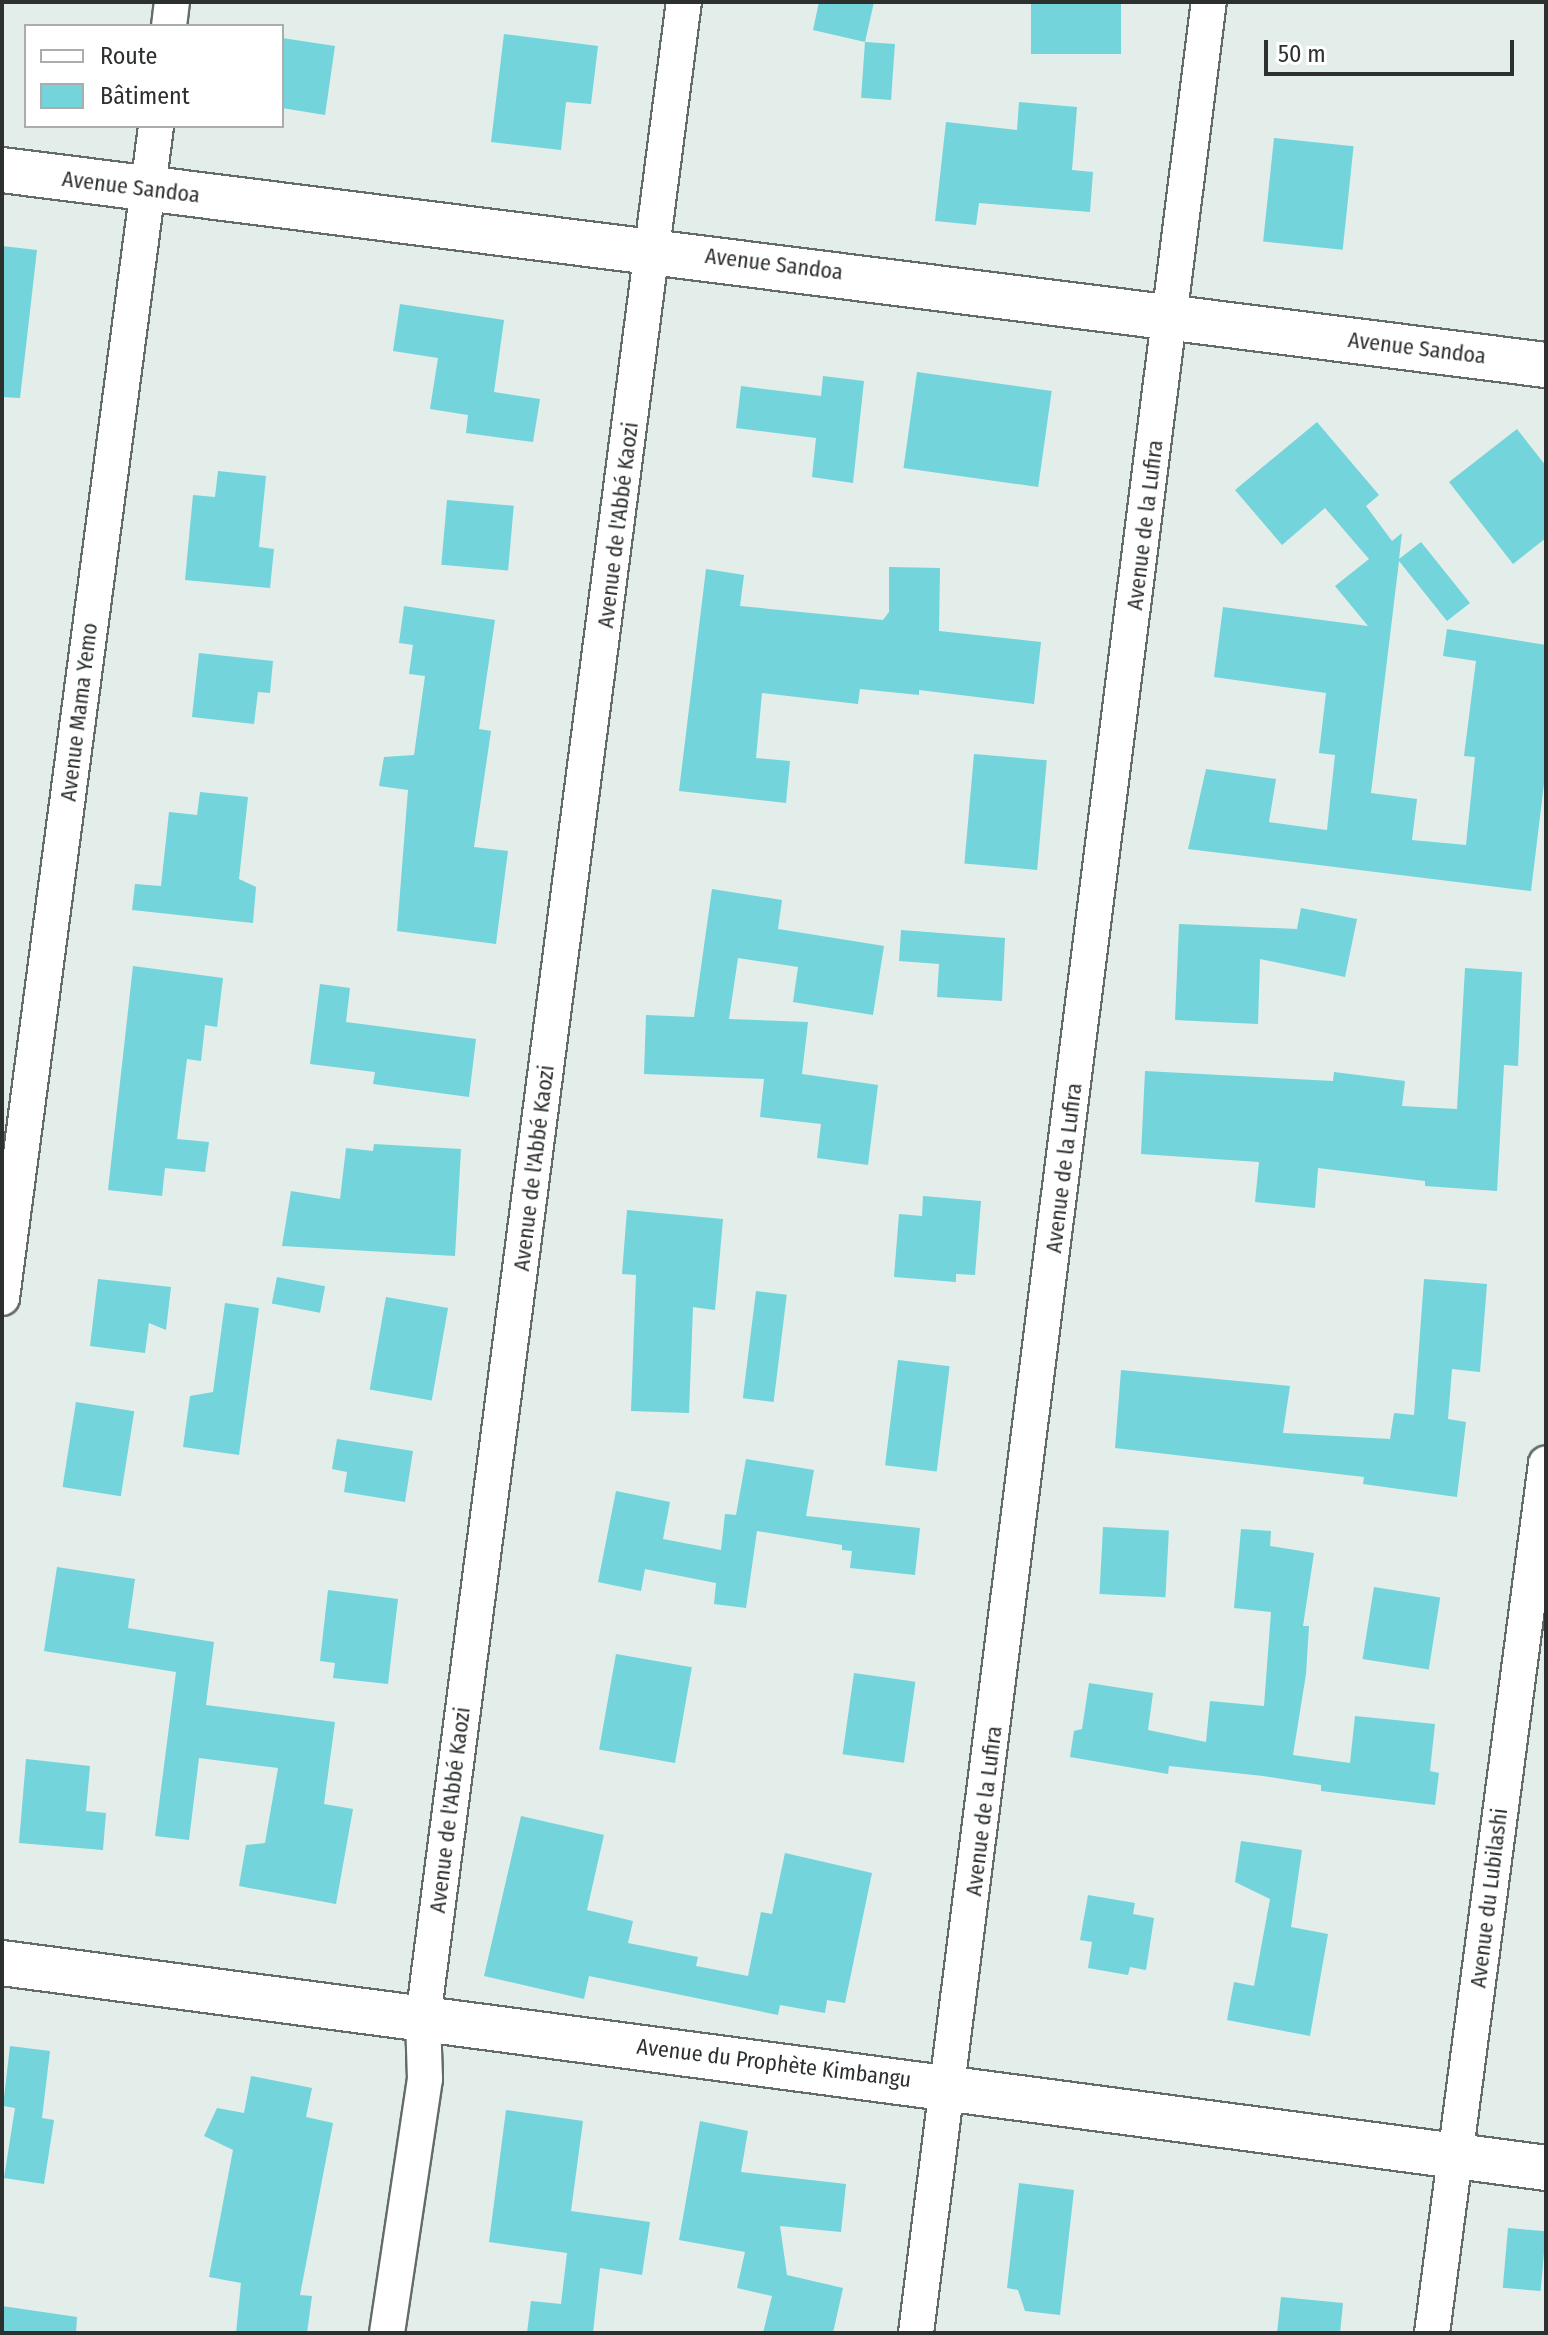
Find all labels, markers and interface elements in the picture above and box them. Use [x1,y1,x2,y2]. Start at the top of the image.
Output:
legend [24,24,284,128]
scale bar [1268,24,1518,74]
text: 50 m [1278,40,1326,68]
text: Route [100,42,157,70]
text: Bâtiment [100,82,190,110]
street label: Avenue Sandoa [61,165,201,209]
street label: Avenue Sandoa [704,242,844,286]
street label: Avenue Sandoa [1347,326,1487,370]
street label: Avenue de l'Abbé Kaozi [592,421,644,629]
street label: Avenue de la Lufira [1121,439,1169,611]
street label: Avenue Mama Yemo [55,621,103,803]
street label: Avenue de l'Abbé Kaozi [508,1064,560,1272]
street label: Avenue de la Lufira [1040,1082,1088,1254]
street label: Avenue de l'Abbé Kaozi [424,1706,476,1914]
street label: Avenue de la Lufira [960,1725,1008,1897]
street label: Avenue du Lubilashi [1465,1807,1513,1989]
street label: Avenue du Prophète Kimbangu [635,2033,913,2093]

